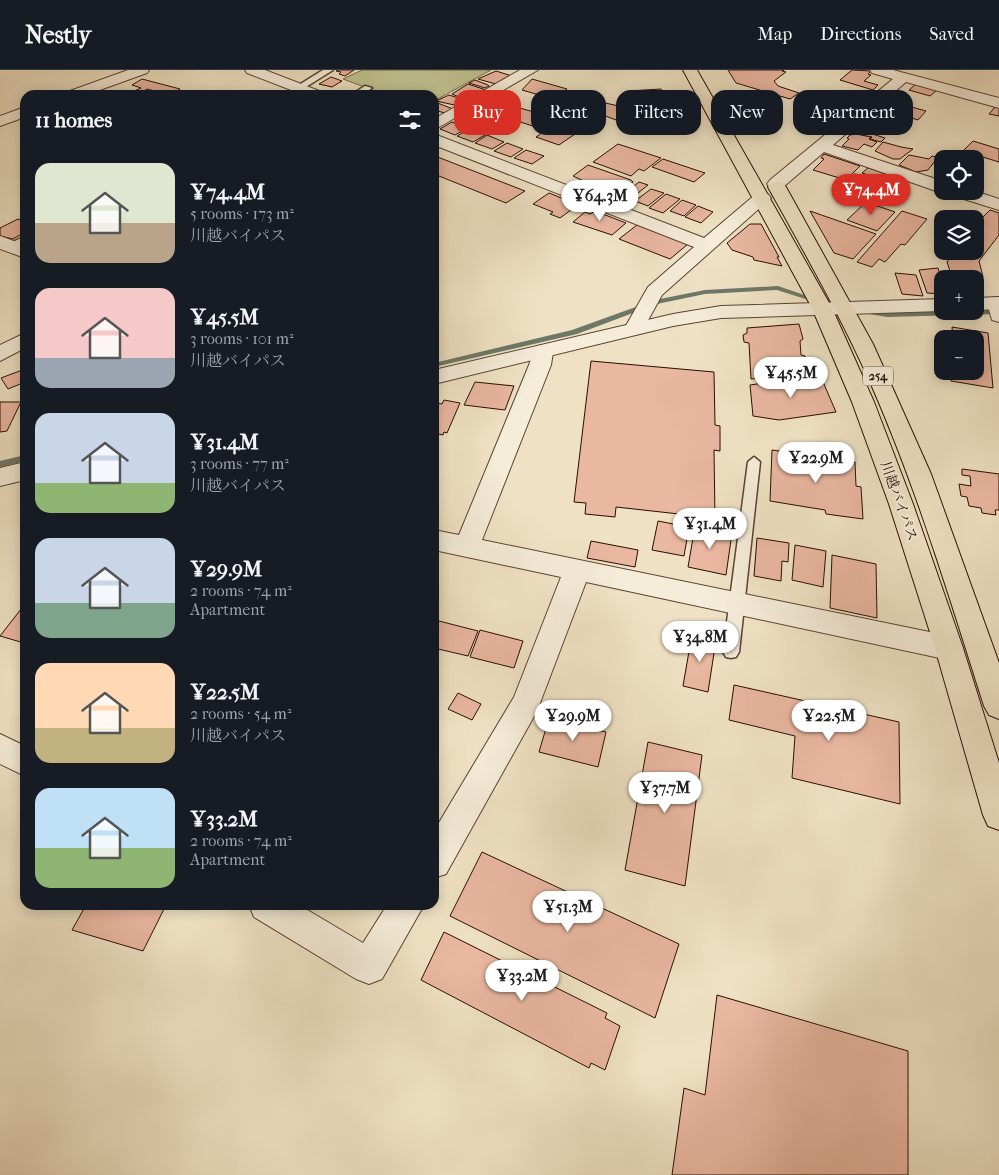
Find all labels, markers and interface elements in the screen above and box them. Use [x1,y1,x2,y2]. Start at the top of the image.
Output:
text: Nestly [25,21,91,49]
text: Map [758,24,792,45]
text: Directions [820,24,901,45]
text: Saved [929,24,974,45]
chip: Buy [454,90,521,135]
chip: Rent [531,90,606,135]
chip: Filters [616,90,701,135]
chip: New [711,90,783,135]
chip: Apartment [793,90,913,135]
icon: filters [396,106,424,134]
text: 11 homes [35,108,112,132]
map controls [934,150,984,380]
button: locate [934,150,984,200]
pin: ¥74.4M [830,174,912,216]
text: ¥74.4M [190,180,265,204]
pin: ¥64.3M [559,180,641,222]
text: ¥74.4M [842,180,900,199]
icon: home [75,183,135,243]
text: ¥64.3M [572,186,628,205]
text: 5 rooms · 173 m² [190,204,294,223]
button: layers [934,210,984,260]
text: 川越バイパス [190,226,286,245]
button: + [934,270,984,320]
text: ¥45.5M [190,305,259,329]
icon: home [75,308,135,368]
text: 3 rooms · 101 m² [190,329,293,348]
button: − [934,330,984,380]
text: 川越バイパス [190,351,286,370]
pin: ¥45.5M [750,356,832,399]
text: ¥45.5M [765,363,817,382]
road number: 254 [863,366,893,386]
text: ¥31.4M [190,430,259,454]
icon: home [75,433,135,493]
pin: ¥22.9M [775,442,857,484]
text: ¥22.9M [789,448,843,467]
text: 3 rooms · 77 m² [190,454,289,473]
street label: 川越バイパス [877,459,921,543]
text: 川越バイパス [190,476,286,495]
pin: ¥31.4M [669,508,751,550]
text: ¥31.4M [684,514,736,533]
text: ¥29.9M [190,557,262,581]
icon: home [75,558,135,618]
text: 2 rooms · 74 m² [190,581,292,600]
text: Apartment [190,600,265,619]
pin: ¥34.8M [659,620,741,663]
text: ¥34.8M [673,627,727,646]
text: ¥22.5M [190,680,259,704]
icon: home [75,683,135,743]
pin: ¥29.9M [532,700,614,742]
pin: ¥22.5M [788,700,870,742]
text: 2 rooms · 54 m² [190,704,291,723]
text: ¥29.9M [546,706,600,725]
text: ¥22.5M [803,706,855,725]
text: 川越バイパス [190,726,286,745]
pin: ¥37.7M [624,772,706,814]
text: ¥37.7M [640,778,691,797]
text: ¥33.2M [190,807,258,831]
icon: home [75,808,135,868]
text: 2 rooms · 74 m² [190,831,292,850]
text: Apartment [190,850,265,869]
pin: ¥51.3M [527,890,609,933]
text: ¥51.3M [543,897,593,916]
pin: ¥33.2M [481,960,563,1002]
text: ¥33.2M [496,966,548,985]

